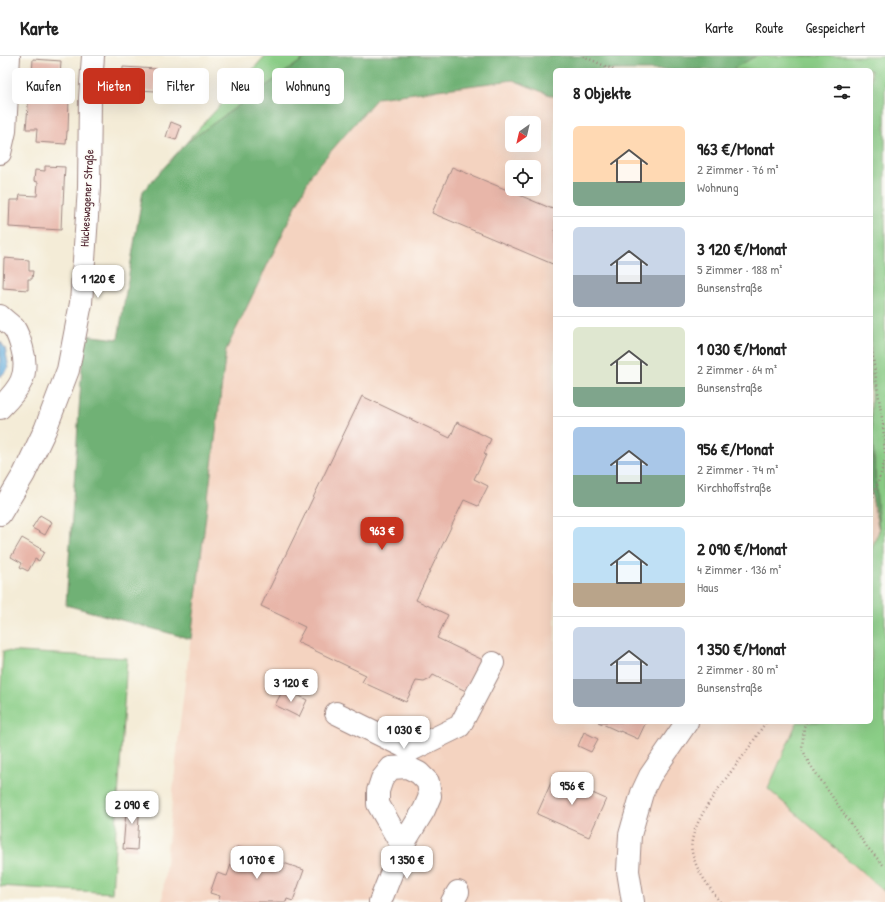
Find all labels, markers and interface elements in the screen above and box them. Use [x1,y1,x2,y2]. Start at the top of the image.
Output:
text: Karte [20,15,59,41]
text: Karte [705,18,734,37]
text: Route [756,18,784,37]
text: Gespeichert [806,18,865,37]
chip: Kaufen [12,68,75,104]
chip: Mieten [83,68,145,104]
chip: Filter [153,68,209,104]
chip: Neu [217,68,264,104]
chip: Wohnung [272,68,344,104]
text: 8 Objekte [573,81,631,104]
icon: filters [831,81,853,103]
north arrow [505,116,541,152]
map controls [505,116,541,196]
text: 963 €/Monat [697,137,774,160]
icon: home [605,142,653,190]
street label: Hückeswagener Straße [75,149,98,247]
button: locate [505,160,541,196]
text: 2 Zimmer · 76 m² [697,160,778,178]
text: Wohnung [697,178,738,196]
text: 3 120 €/Monat [697,237,787,260]
icon: home [605,243,653,291]
text: 5 Zimmer · 188 m² [697,260,782,278]
pin: 1 120 € [61,265,135,299]
text: 1 120 € [81,269,115,287]
text: Bunsenstraße [697,278,762,296]
text: 1 030 €/Monat [697,337,786,360]
icon: home [605,343,653,391]
text: 2 Zimmer · 64 m² [697,360,777,378]
text: Bunsenstraße [697,378,762,396]
text: 956 €/Monat [697,437,774,460]
icon: home [605,443,653,491]
text: 2 Zimmer · 74 m² [697,460,778,478]
text: Kirchhoffstraße [697,478,771,496]
pin: 963 € [354,517,410,551]
text: 963 € [369,521,395,539]
text: 2 090 €/Monat [697,537,787,560]
icon: home [605,543,653,591]
text: 4 Zimmer · 136 m² [697,560,781,578]
text: Haus [697,578,718,596]
text: 1 350 €/Monat [697,637,786,660]
icon: home [605,643,653,691]
text: 2 Zimmer · 80 m² [697,660,778,678]
pin: 3 120 € [254,669,328,703]
text: 3 120 € [274,673,308,691]
text: Bunsenstraße [697,678,762,696]
pin: 1 030 € [367,716,441,750]
text: 1 030 € [387,720,421,738]
pin: 956 € [544,772,600,806]
text: 956 € [560,776,584,794]
pin: 2 090 € [95,791,169,825]
text: 2 090 € [115,795,149,813]
pin: 1 070 € [220,846,294,880]
pin: 1 350 € [370,846,444,880]
text: 1 070 € [239,850,275,868]
text: 1 350 € [390,850,424,868]

